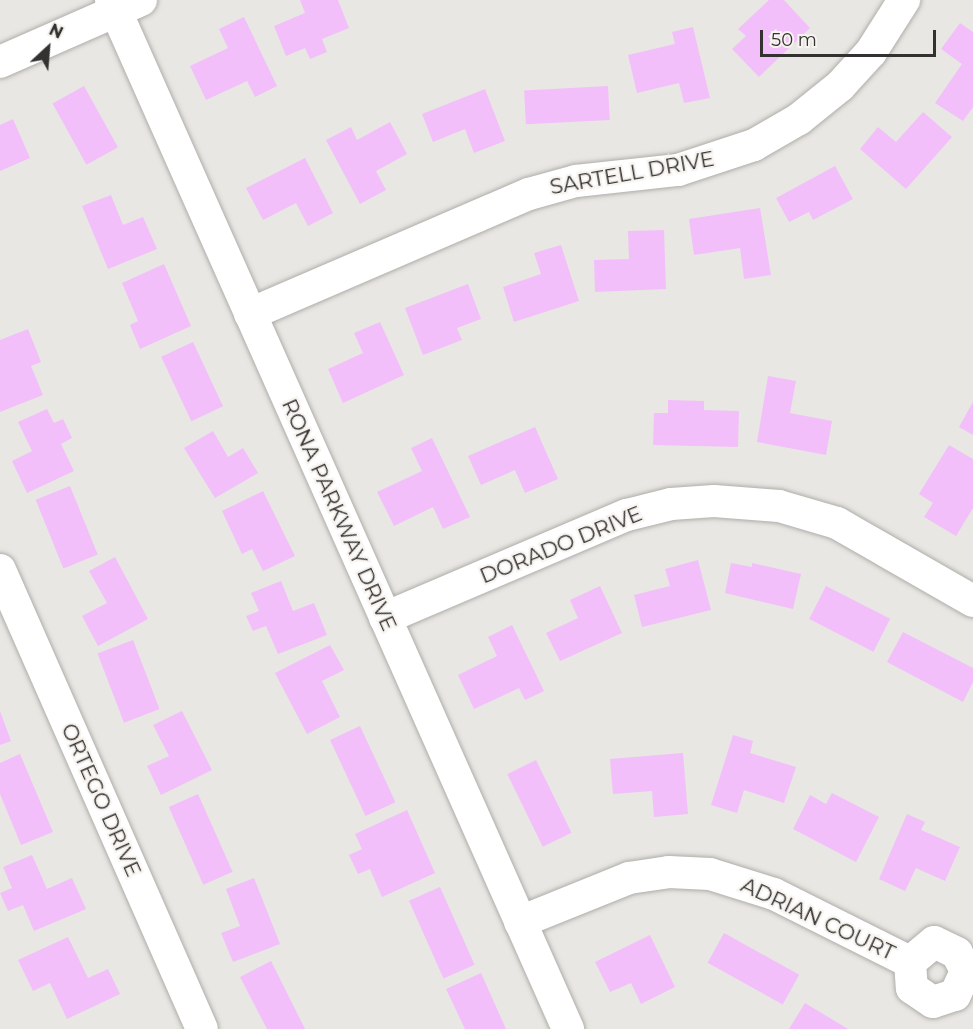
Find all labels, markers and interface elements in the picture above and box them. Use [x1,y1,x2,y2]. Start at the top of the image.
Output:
north arrow [18,18,78,78]
scale bar [763,18,938,56]
text: N [46,20,66,43]
text: 50 m [771,29,817,51]
street label: SARTELL DRIVE [548,146,716,200]
street label: RONA PARKWAY DRIVE [276,395,402,635]
street label: DORADO DRIVE [476,501,646,589]
street label: ORTEGO DRIVE [56,720,146,880]
street label: ADRIAN COURT [737,872,899,966]

